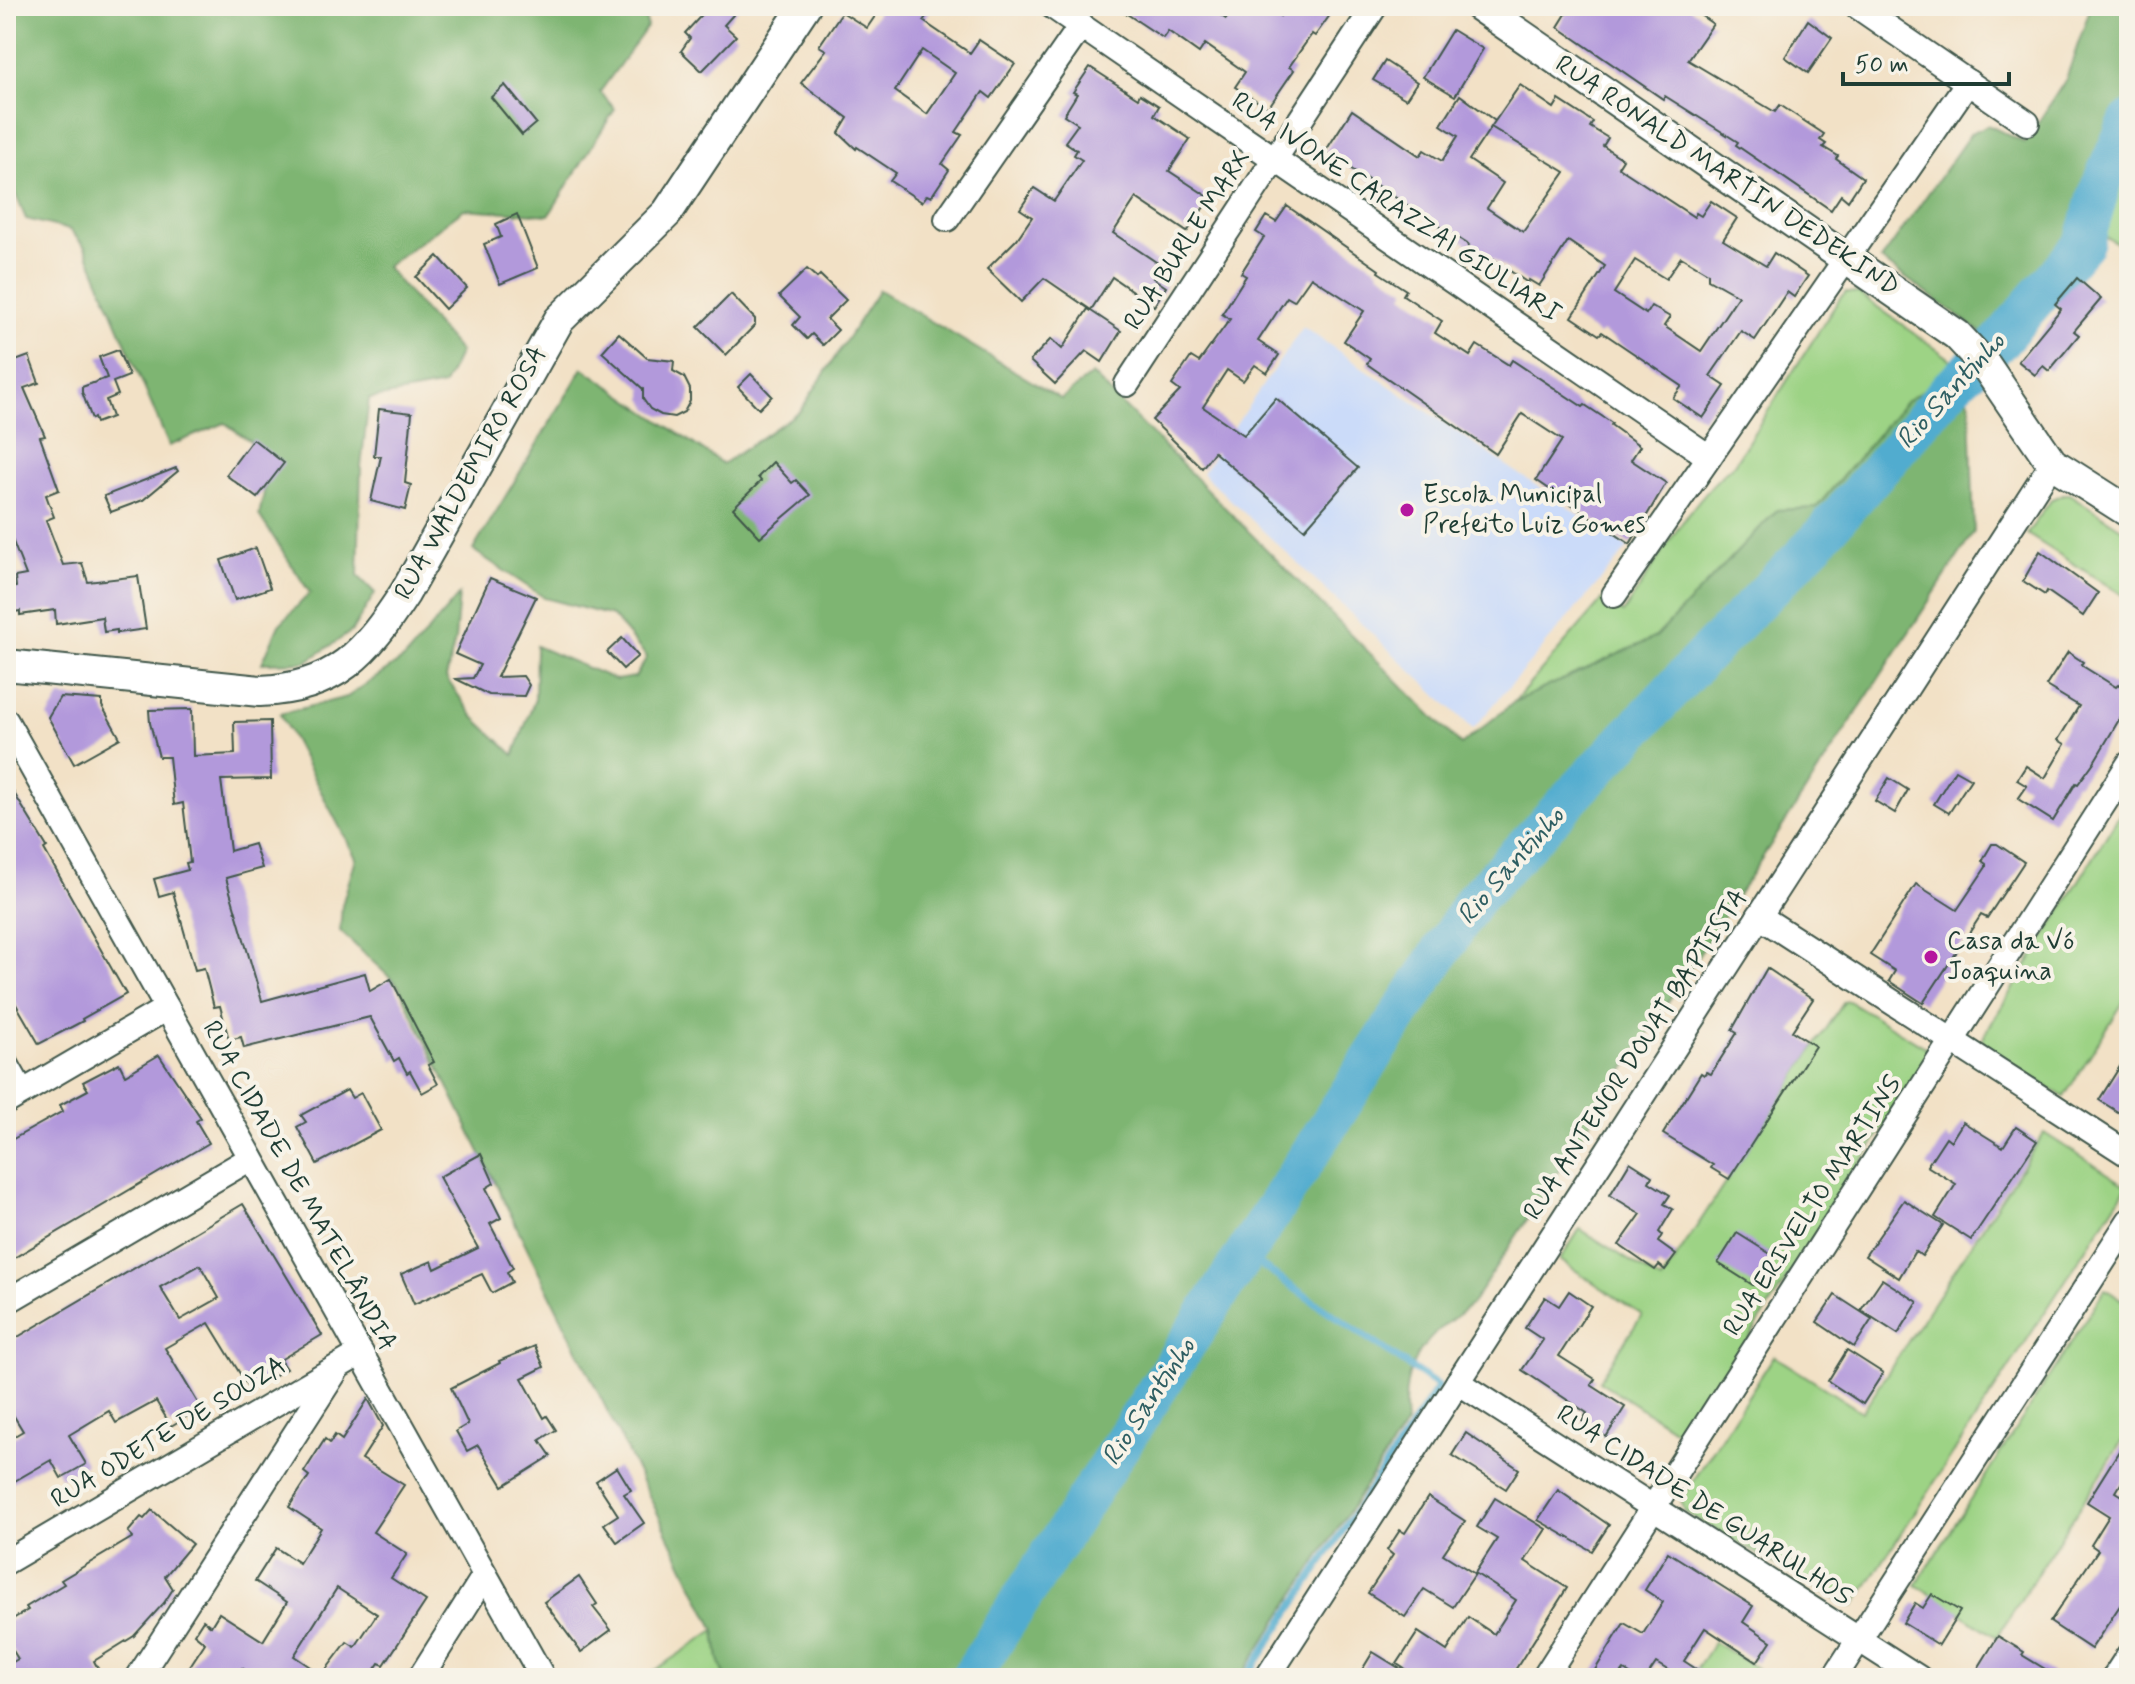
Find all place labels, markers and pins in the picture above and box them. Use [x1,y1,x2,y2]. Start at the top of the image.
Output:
place label: Escola Municipal Prefeito Luiz Gomes [1423,478,1646,542]
marker: Escola Municipal Prefeito Luiz Gomes [1398,501,1416,519]
place label: Casa da Vó Joaquina [1947,925,2074,989]
marker: Casa da Vó Joaquina [1922,948,1940,966]

